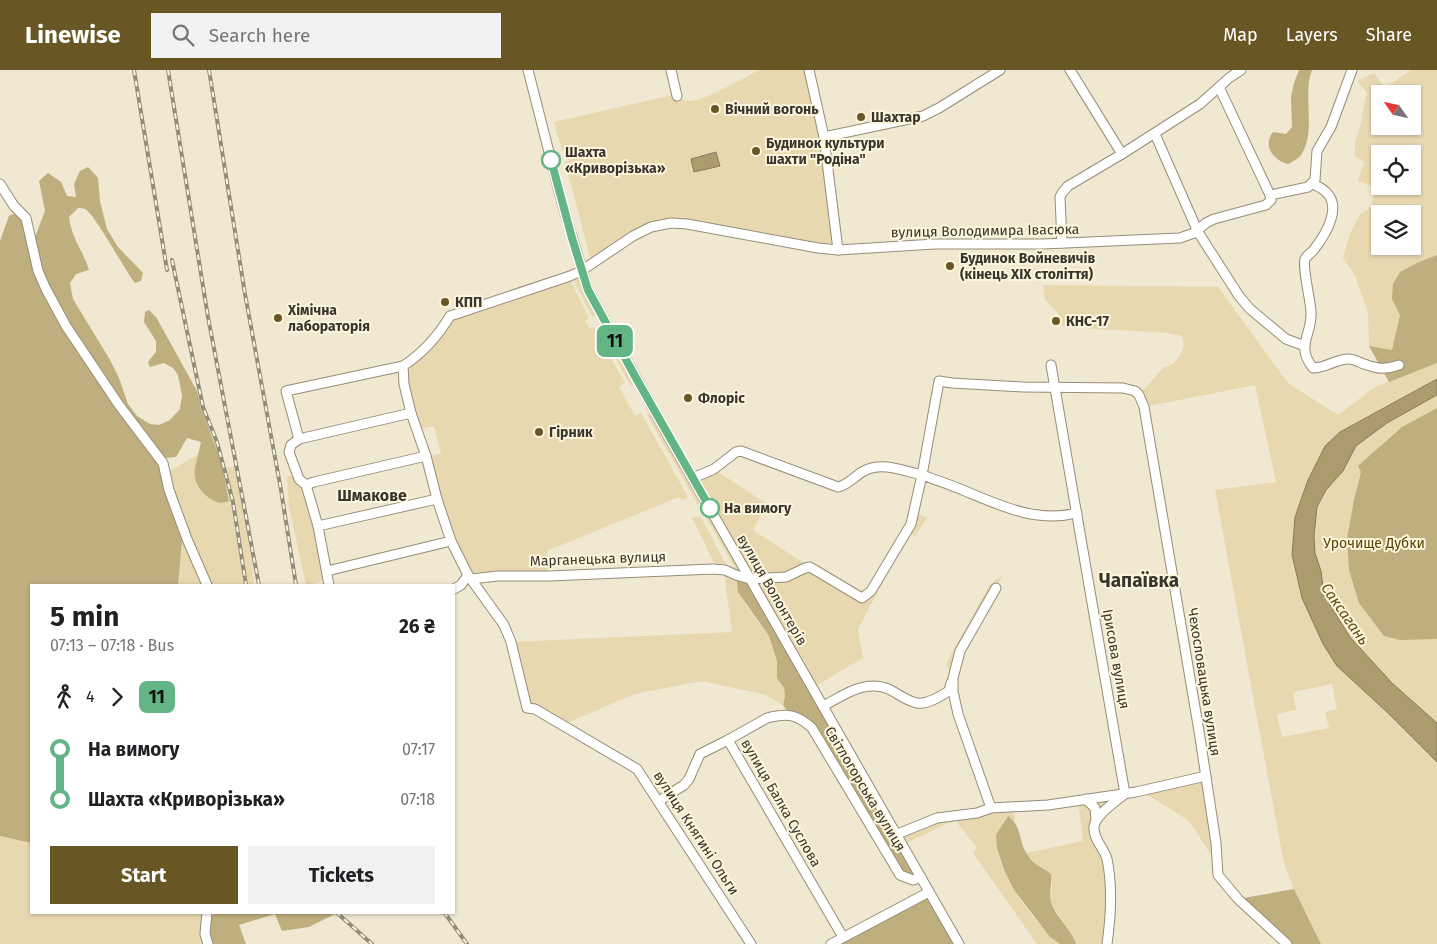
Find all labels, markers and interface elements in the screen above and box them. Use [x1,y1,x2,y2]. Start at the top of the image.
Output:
search box [151,13,501,58]
text: Linewise [25,21,121,49]
icon: search [169,21,197,49]
text: Search here [209,24,310,47]
text: Map [1223,24,1258,46]
text: Layers [1286,24,1338,46]
text: Share [1366,24,1412,46]
north arrow [1371,85,1421,135]
map controls [1371,85,1421,255]
place label: Вічний вогонь [725,101,819,118]
marker: Вічний вогонь [709,103,721,115]
place label: Шахтар [871,109,921,126]
marker: Шахтар [855,111,867,123]
place label: Будинок культури шахти "Родіна" [766,135,885,168]
place label: Шахта «Криворізька» [565,144,666,177]
marker: Будинок культури шахти "Родіна" [750,145,762,157]
button: locate [1371,145,1421,195]
marker: Шахта «Криворізька» [541,150,561,170]
button: layers [1371,205,1421,255]
street label: вулиця Володимира Івасюка [891,221,1079,241]
place label: Будинок Войневичів (кінець ХІХ століття) [960,250,1095,283]
marker: Будинок Войневичів (кінець ХІХ століття) [944,260,956,272]
place label: КПП [455,294,482,311]
marker: КПП [439,296,451,308]
place label: Хімічна лабораторія [287,302,370,335]
marker: Хімічна лабораторія [272,312,284,324]
place label: КНС-17 [1066,313,1109,330]
marker: КНС-17 [1050,315,1062,327]
line badge: 11 [592,325,638,357]
text: 11 [607,330,623,352]
place label: Флоріс [698,390,745,407]
marker: Флоріс [682,392,694,404]
place label: Гірник [549,424,593,441]
marker: Гірник [533,426,545,438]
district label: Шмакове [337,486,407,505]
marker: На вимогу [700,498,720,518]
place label: На вимогу [724,500,792,517]
street label: вулиця Волонтерів [733,531,811,649]
park label: Урочище Дубки [1323,535,1425,552]
street label: Марганецька вулиця [530,548,666,570]
district label: Чапаївка [1099,569,1179,592]
water label: Саксагань [1317,580,1373,648]
text: 5 min [50,600,119,633]
street label: Чехословацька вулиця [1184,607,1224,757]
street label: Ірисова вулиця [1099,608,1133,710]
text: 26 ₴ [399,615,435,638]
text: 07:13 – 07:18 · Bus [50,636,174,655]
icon: walk [50,683,78,711]
icon: forward [103,683,131,711]
text: 11 [149,686,165,708]
text: 4 [86,687,95,706]
street label: Світлогорська вулиця [821,724,909,854]
street label: вулиця Балка Суслова [737,736,825,870]
text: На вимогу [88,738,179,761]
text: 07:17 [402,740,435,759]
street label: вулиця Княгині Ольги [650,768,742,898]
text: Шахта «Криворізька» [88,788,285,811]
text: 07:18 [400,790,435,809]
button: Start [50,846,238,904]
button: Tickets [248,846,435,904]

